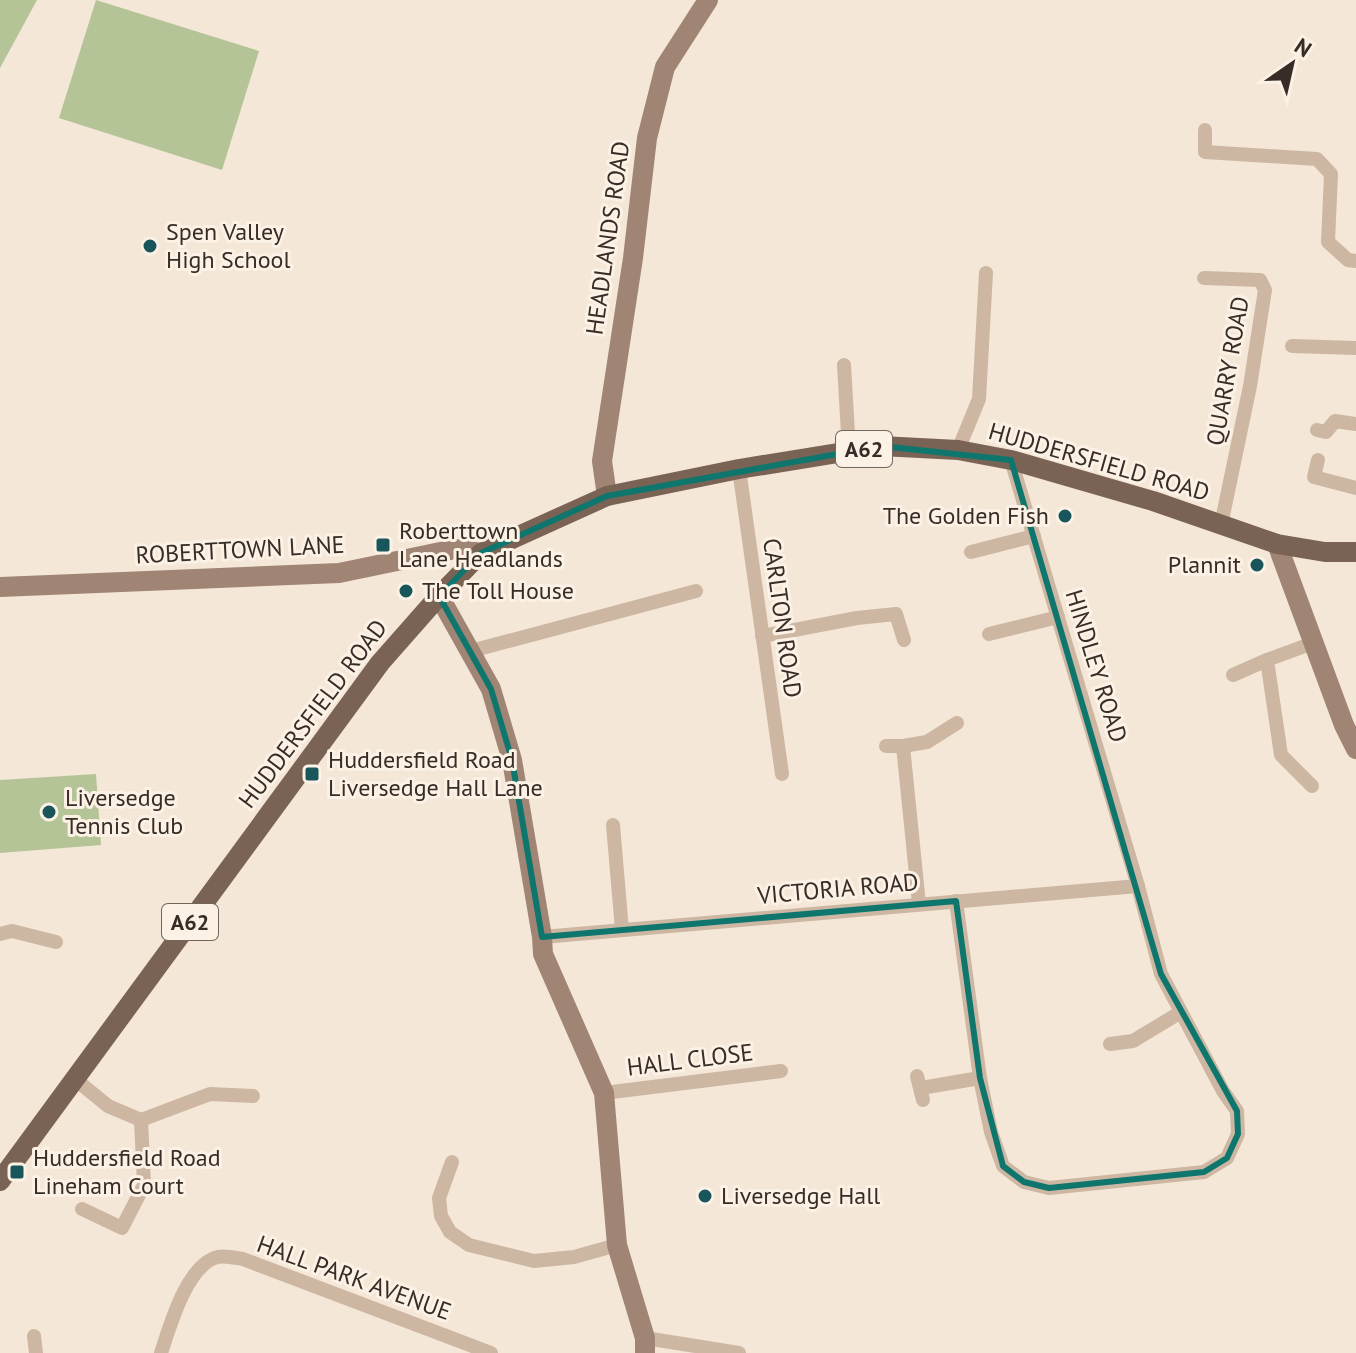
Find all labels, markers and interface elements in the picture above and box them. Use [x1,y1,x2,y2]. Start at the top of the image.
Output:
north arrow [1252,24,1332,104]
text: N [1289,32,1317,63]
street label: HEADLANDS ROAD [579,139,636,337]
place label: Spen Valley High School [166,216,290,275]
marker: Spen Valley High School [141,237,159,255]
street label: QUARRY ROAD [1199,294,1256,448]
street label: HUDDERSFIELD ROAD [985,415,1213,508]
road number: A62 [836,431,892,467]
place label: The Golden Fish [883,500,1049,531]
marker: The Golden Fish [1056,507,1074,525]
place label: Roberttown Lane Headlands [399,515,563,574]
street label: ROBERTTOWN LANE [135,529,345,570]
marker: Roberttown Lane Headlands [374,536,392,554]
street label: CARLTON ROAD [756,536,809,700]
place label: Plannit [1168,549,1241,580]
marker: Plannit [1248,556,1266,574]
place label: The Toll House [422,575,574,606]
marker: The Toll House [397,582,415,600]
street label: HINDLEY ROAD [1059,586,1134,746]
street label: HUDDERSFIELD ROAD [231,613,394,814]
place label: Huddersfield Road Liversedge Hall Lane [328,744,543,803]
marker: Huddersfield Road Liversedge Hall Lane [303,765,321,783]
place label: Liversedge Tennis Club [65,782,183,841]
marker: Liversedge Tennis Club [40,803,58,821]
street label: VICTORIA ROAD [755,866,920,911]
road number: A62 [162,904,218,940]
street label: HALL CLOSE [625,1036,755,1083]
place label: Huddersfield Road Lineham Court [33,1142,221,1201]
marker: Huddersfield Road Lineham Court [8,1163,26,1181]
place label: Liversedge Hall [721,1180,880,1211]
marker: Liversedge Hall [696,1187,714,1205]
street label: HALL PARK AVENUE [253,1228,455,1327]

